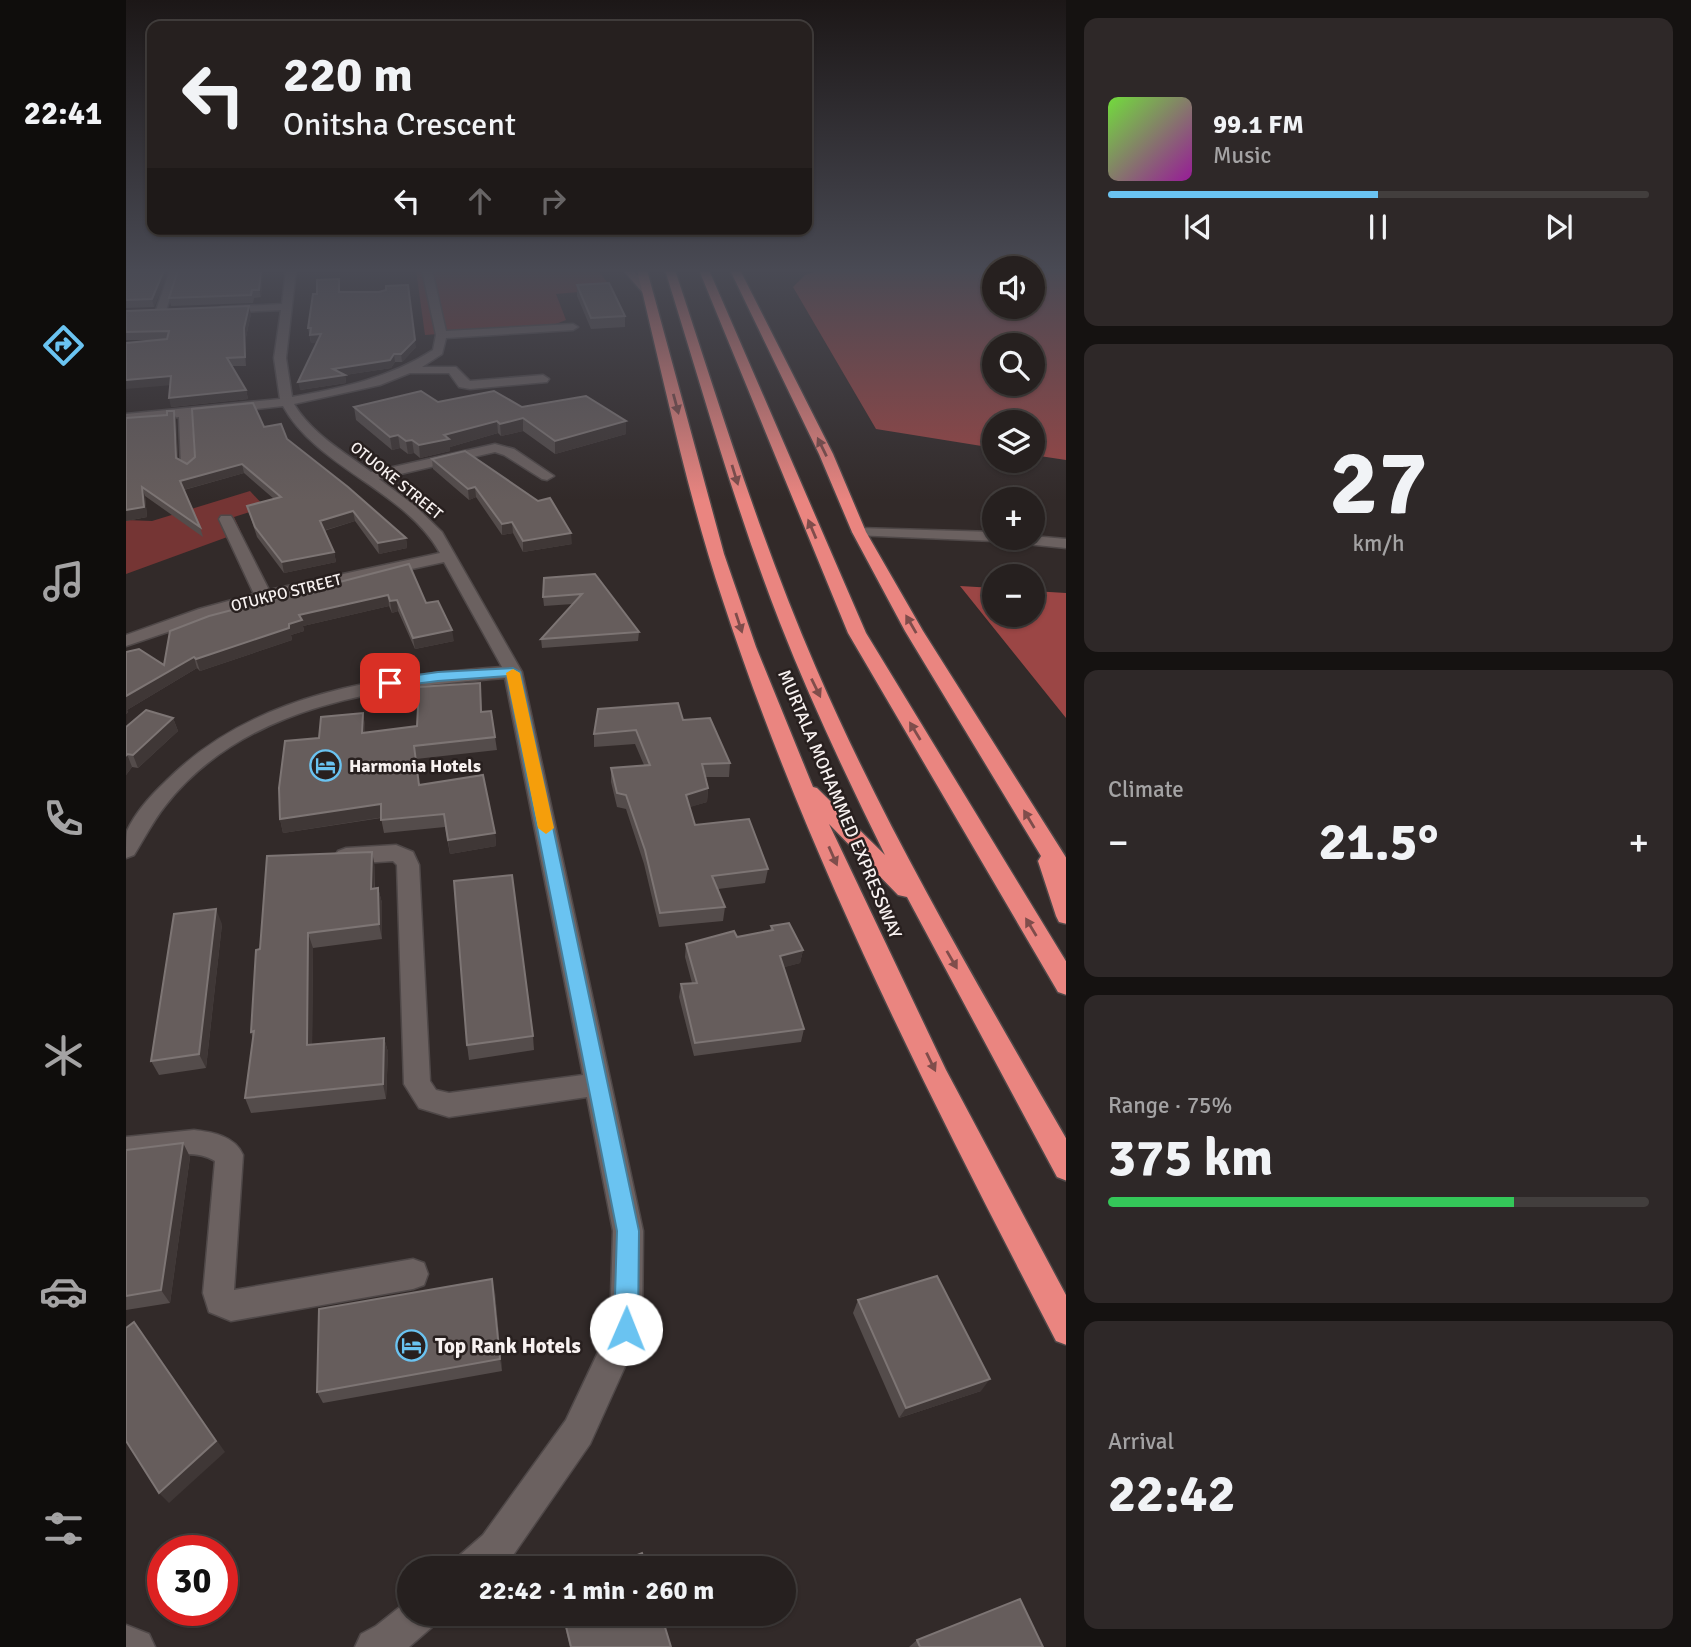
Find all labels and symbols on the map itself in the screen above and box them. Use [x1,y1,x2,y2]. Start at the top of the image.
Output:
one-way arrow [671,393,682,415]
street label: OTUOKE STREET [346,437,447,524]
one-way arrow [817,437,828,457]
one-way arrow [730,465,741,486]
one-way arrow [806,518,817,539]
street label: OTUKPO STREET [229,570,344,616]
one-way arrow [734,612,745,633]
one-way arrow [904,615,917,634]
pin [360,653,420,713]
street label: MURTALA MOHAMMED EXPRESSWAY [773,666,907,942]
one-way arrow [810,678,822,698]
one-way arrow [909,722,921,741]
hotel icon: Harmonia Hotels [309,749,343,783]
place label: Harmonia Hotels [349,755,481,777]
one-way arrow [1022,809,1035,828]
one-way arrow [827,846,839,866]
one-way arrow [1025,917,1038,936]
one-way arrow [946,950,958,969]
one-way arrow [925,1052,936,1072]
position arrow [589,1292,663,1366]
hotel icon: Top Rank Hotels [395,1329,429,1363]
place label: Top Rank Hotels [435,1333,581,1359]
speed limit sign: 30 [147,1535,238,1626]

